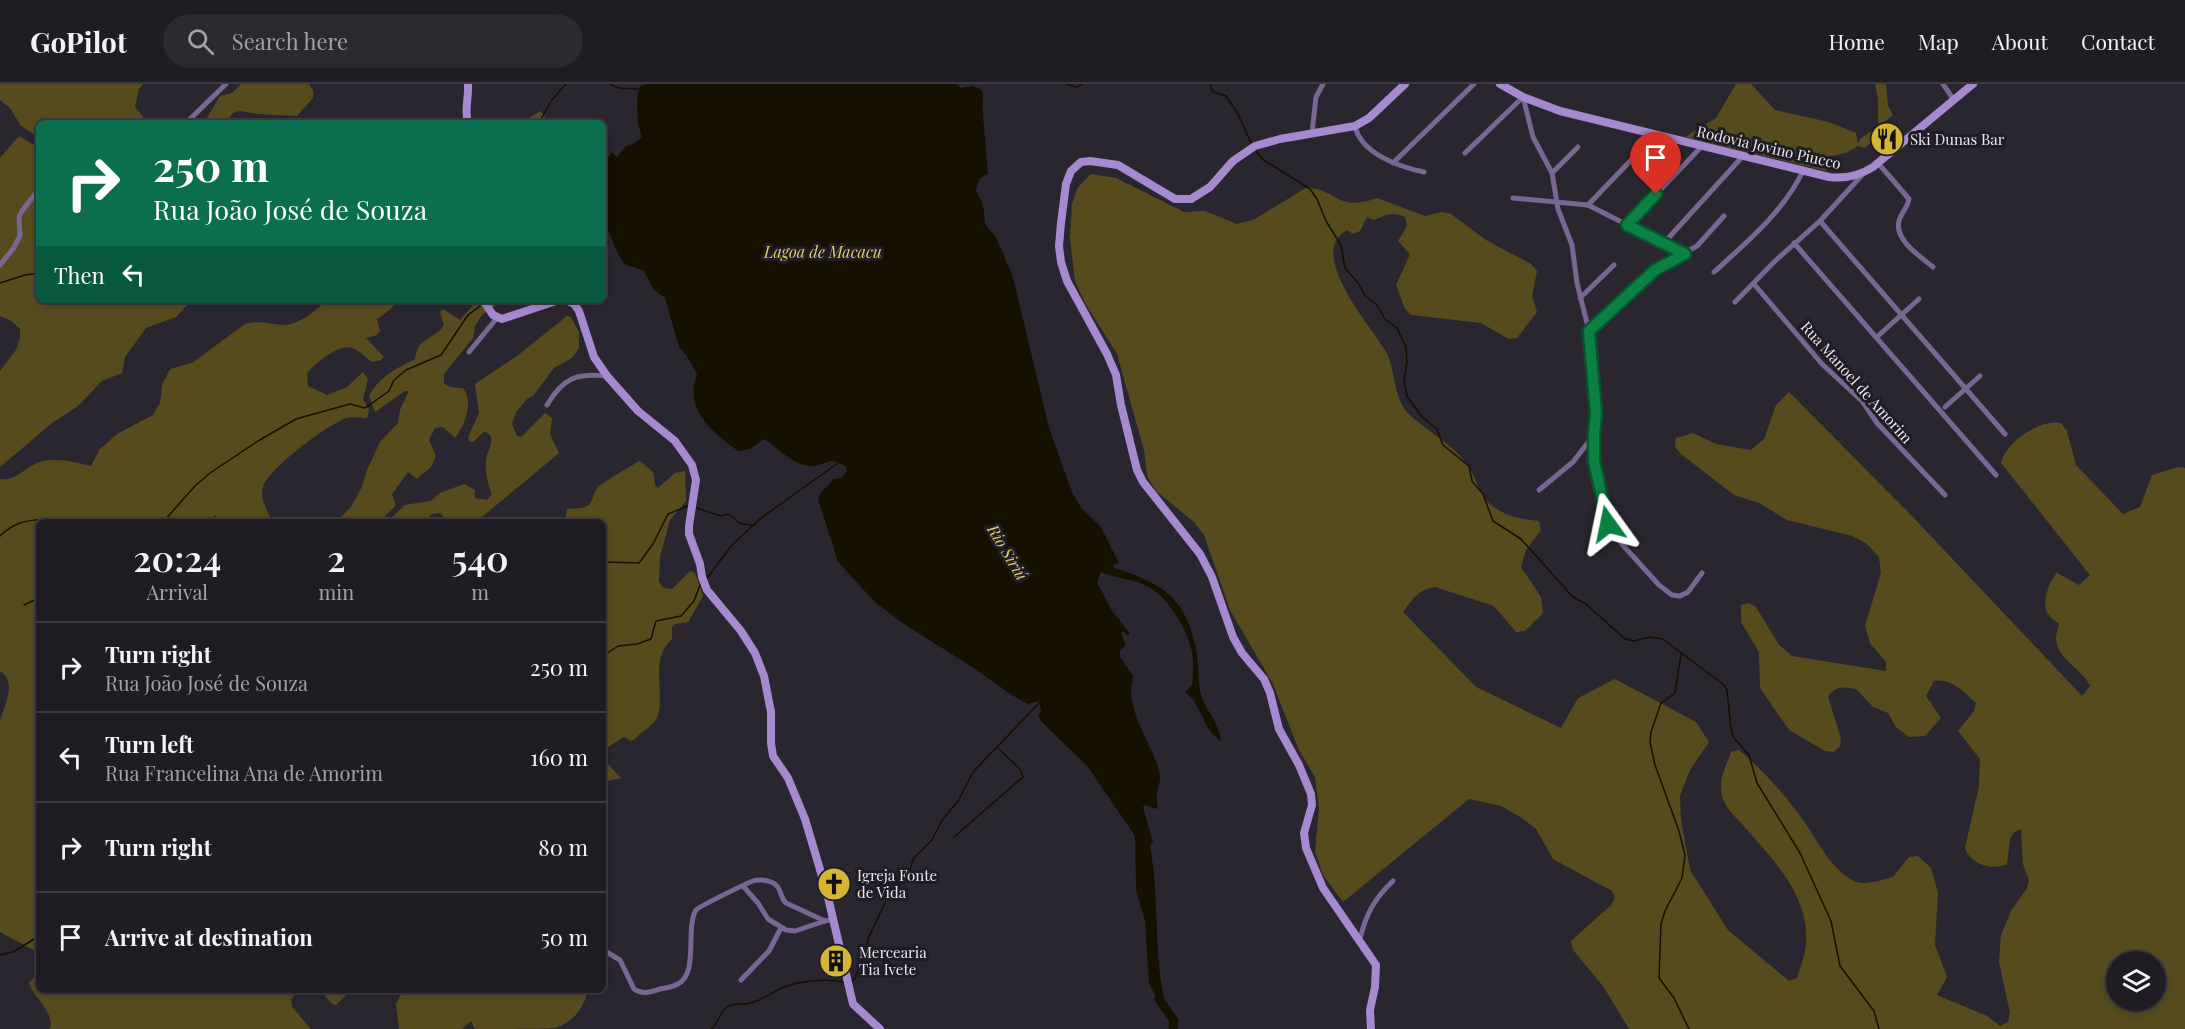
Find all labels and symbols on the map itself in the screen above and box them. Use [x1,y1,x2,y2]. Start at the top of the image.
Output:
street label: Rodovia Jovino Piucco [1695,121,1843,173]
restaurant icon: Ski Dunas Bar [1869,121,1905,157]
place label: Ski Dunas Bar [1910,129,2005,149]
pin [1630,132,1681,194]
water label: Lagoa de Macacu [763,241,882,262]
street label: Rua Manoel de Amorim [1797,317,1918,448]
position arrow [1576,492,1640,556]
water label: Rio Siriú [983,519,1033,584]
place label: Igreja Fonte de Vida [857,865,937,902]
church icon: Igreja Fonte de Vida [816,866,852,902]
place label: Mercearia Tia Ivete [859,942,927,979]
building icon: Mercearia Tia Ivete [818,943,854,979]

